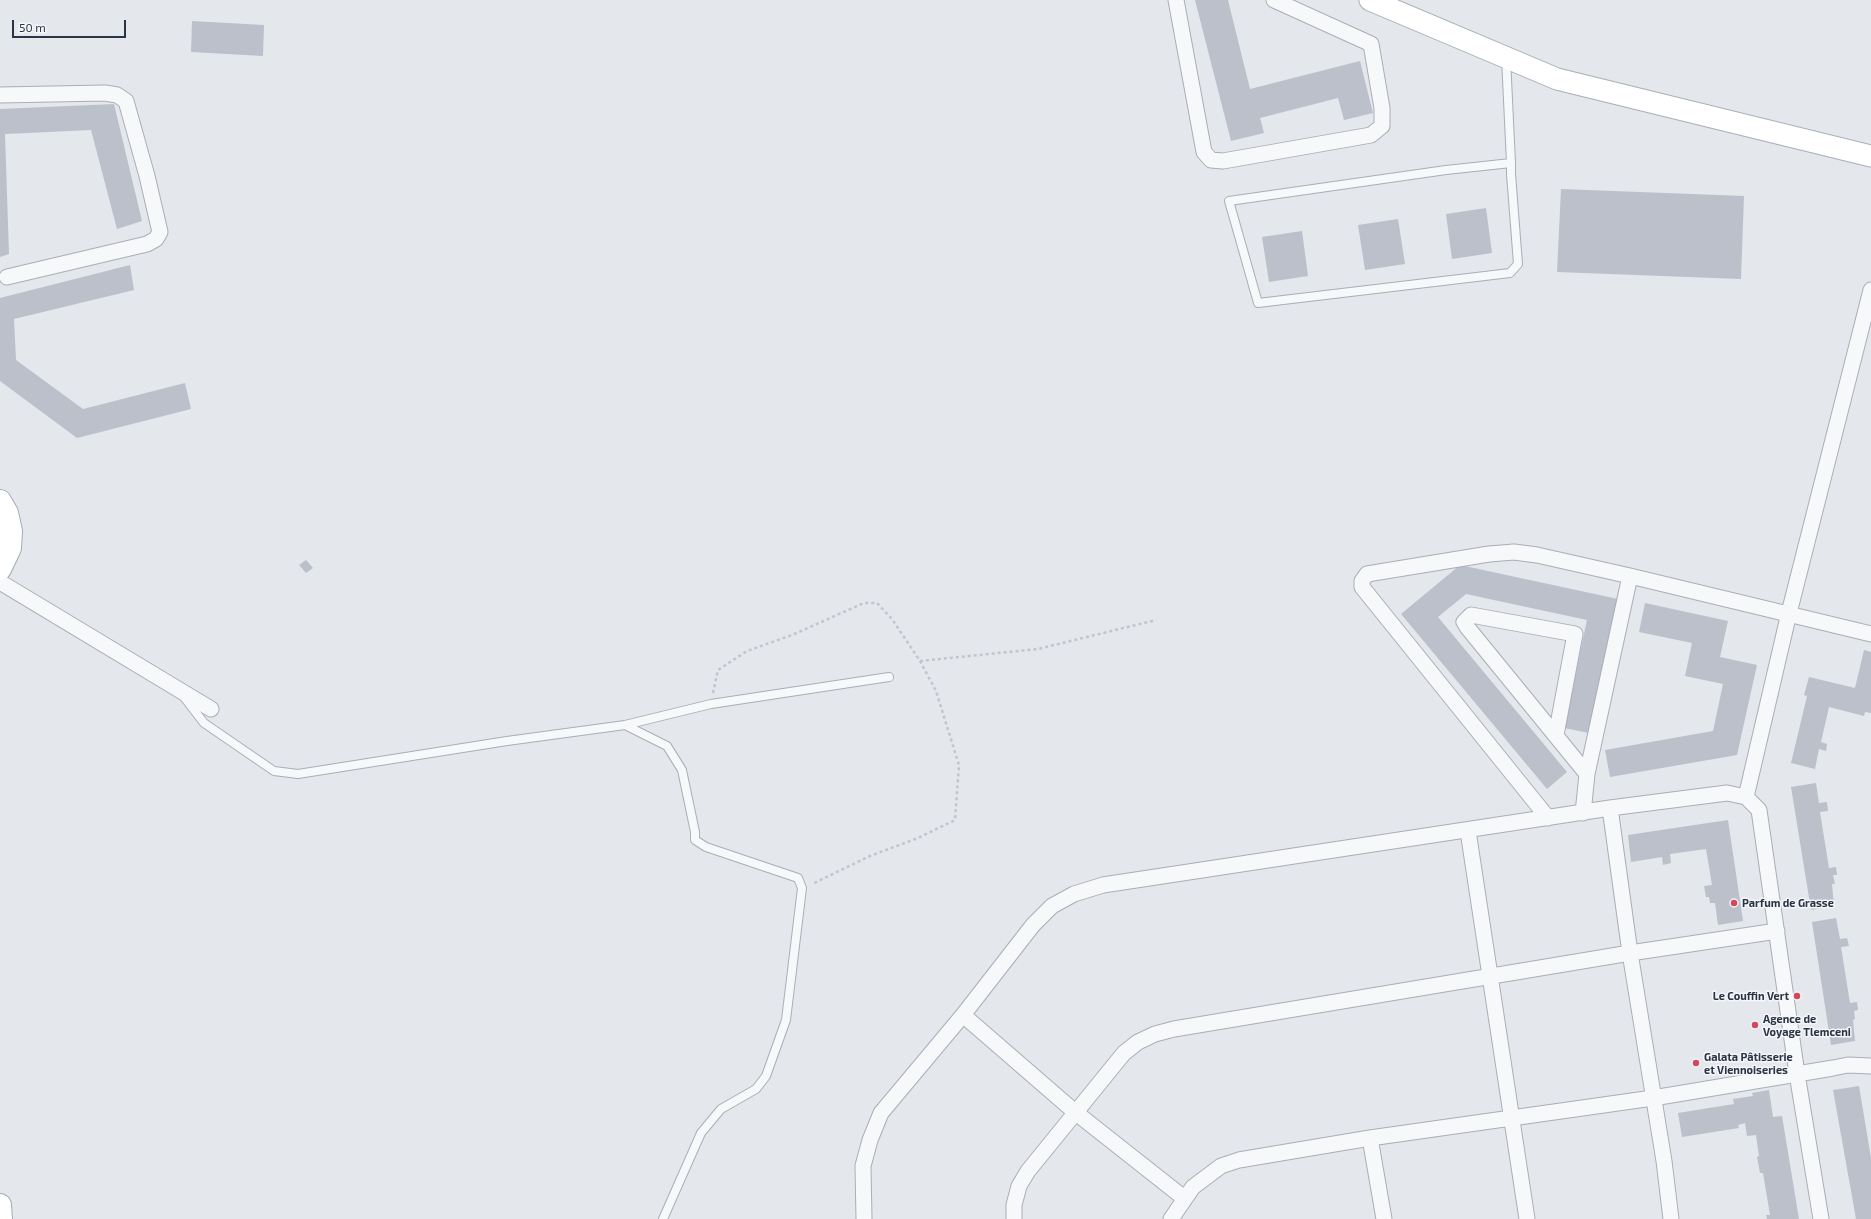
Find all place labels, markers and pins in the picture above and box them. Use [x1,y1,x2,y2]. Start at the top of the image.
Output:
place label: Parfum de Grasse [1742,896,1834,910]
marker: Parfum de Grasse [1729,898,1739,908]
place label: Le Couffin Vert [1713,989,1789,1003]
marker: Le Couffin Vert [1792,991,1802,1001]
place label: Agence de Voyage Tlemceni [1763,1012,1851,1038]
marker: Agence de Voyage Tlemceni [1750,1020,1760,1030]
place label: Galata Pâtisserie et Viennoiseries [1704,1050,1793,1076]
marker: Galata Pâtisserie et Viennoiseries [1691,1058,1701,1068]

